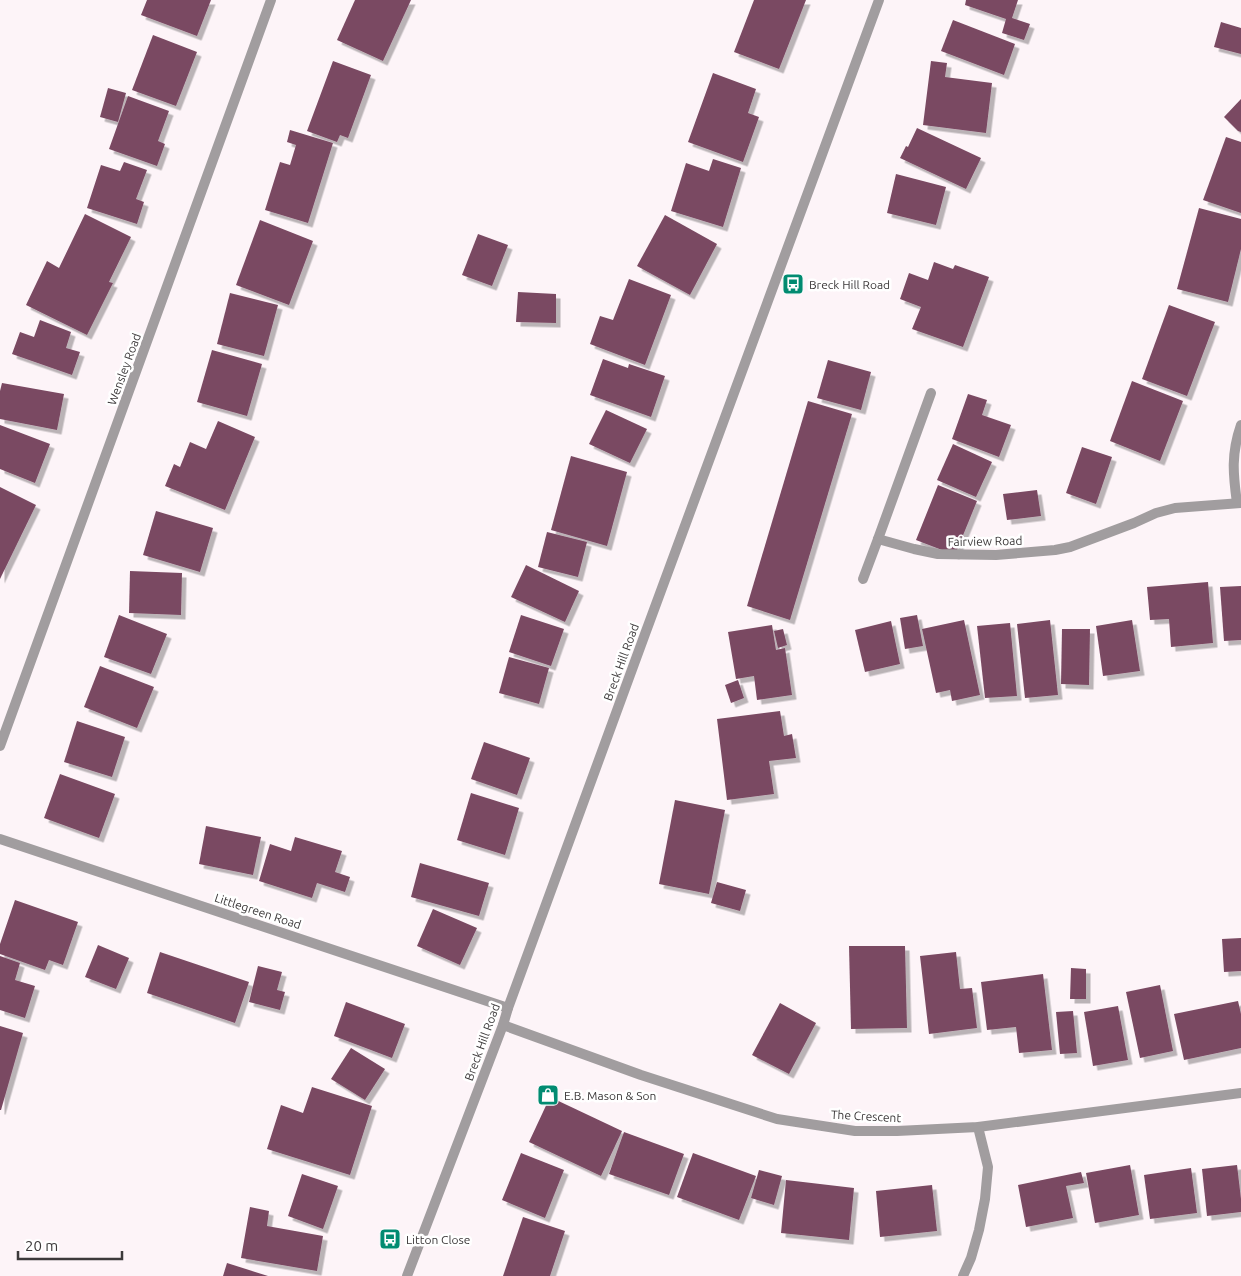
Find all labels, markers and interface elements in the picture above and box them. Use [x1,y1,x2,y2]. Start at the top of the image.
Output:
bus stop icon: Breck Hill Road [781,272,805,296]
place label: Breck Hill Road [809,278,890,291]
street label: Wensley Road [105,331,143,407]
street label: Fairview Road [947,534,1023,548]
street label: Breck Hill Road [601,622,641,702]
street label: Littlegreen Road [213,891,303,931]
street label: Breck Hill Road [462,1002,502,1082]
shop icon: E.B. Mason & Son [536,1083,560,1107]
place label: E.B. Mason & Son [564,1089,656,1102]
street label: The Crescent [831,1108,902,1124]
bus stop icon: Litton Close [378,1227,402,1251]
scale bar [18,1228,121,1260]
place label: Litton Close [406,1233,470,1246]
text: 20 m [25,1237,58,1254]

